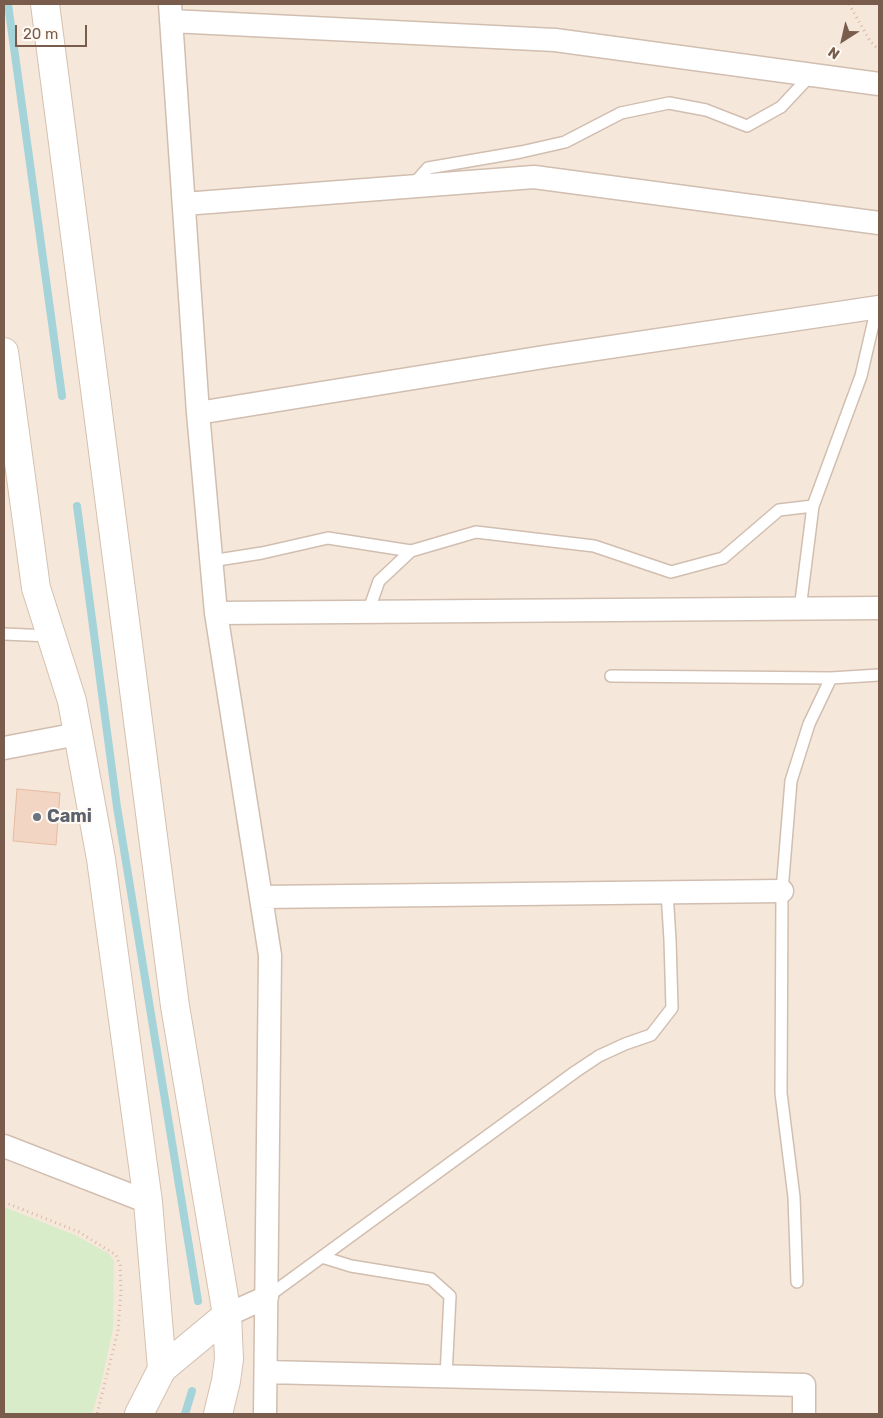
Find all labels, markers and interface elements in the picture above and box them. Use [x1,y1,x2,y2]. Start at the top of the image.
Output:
scale bar [18,15,90,47]
north arrow [818,15,868,65]
text: 20 m [23,25,58,43]
text: N [825,43,843,63]
place label: Cami [47,806,92,828]
marker: Cami [31,811,43,823]

